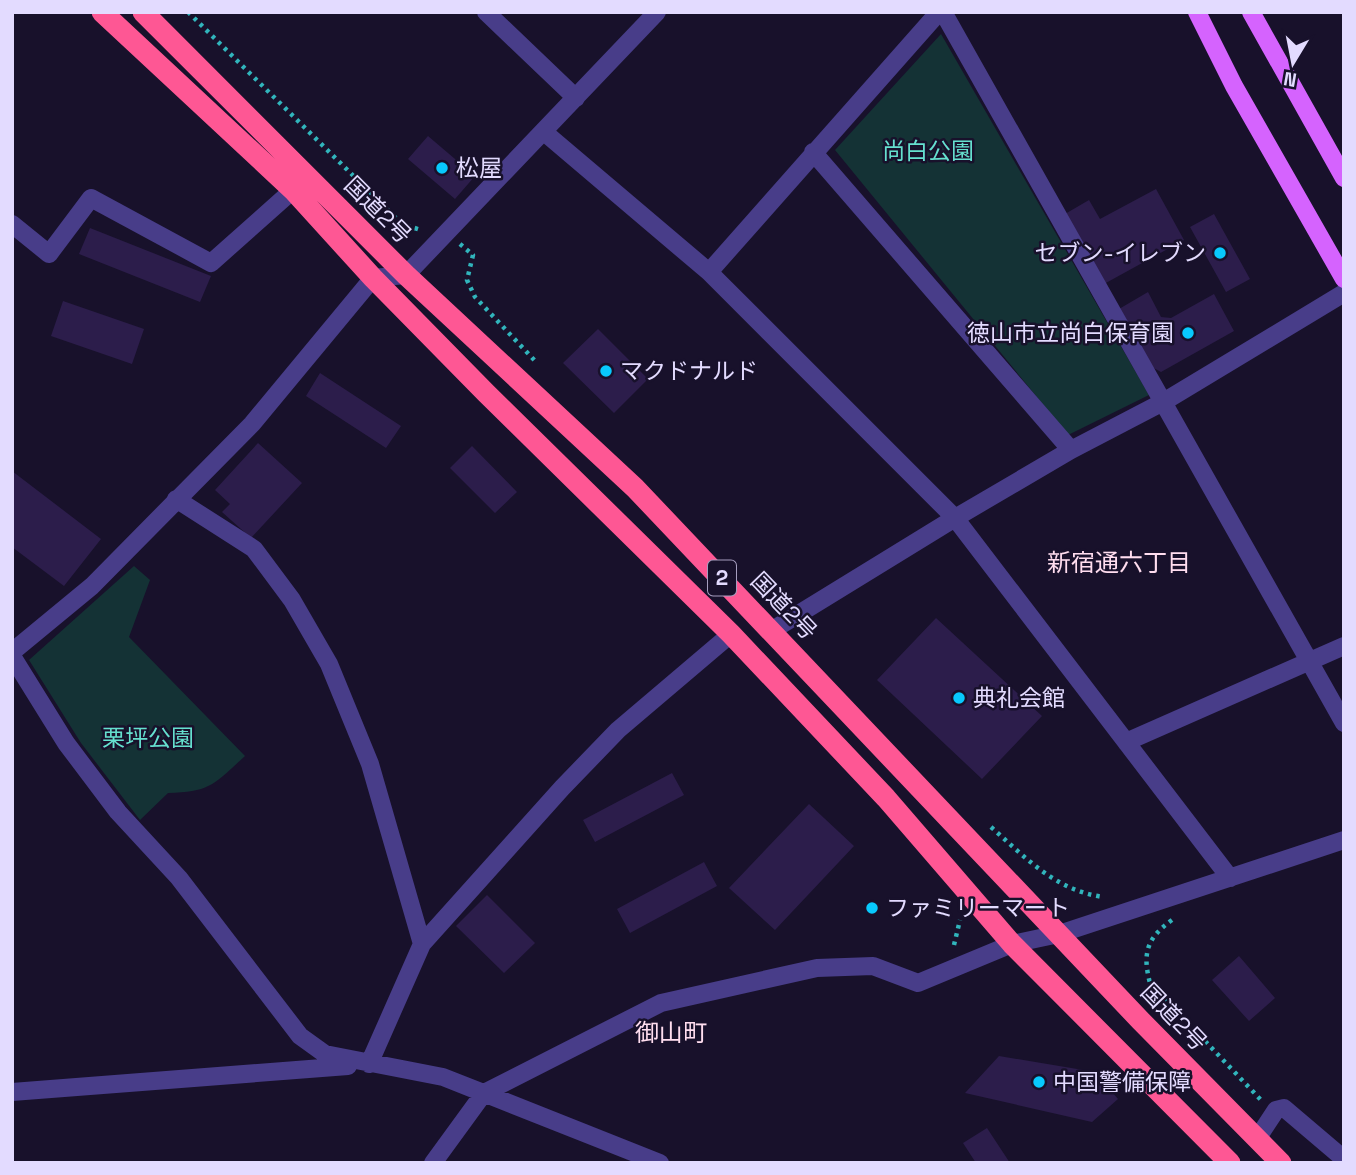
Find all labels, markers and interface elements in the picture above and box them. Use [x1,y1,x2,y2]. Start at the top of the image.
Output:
north arrow [1258,28,1328,98]
text: N [1282,66,1299,93]
park label: 尚白公園 [882,136,974,166]
place label: 松屋 [456,153,502,183]
marker: 松屋 [434,160,450,176]
street label: 国道2号 [338,170,418,250]
place label: セブン-イレブン [1035,238,1206,268]
marker: セブン-イレブン [1212,245,1228,261]
place label: 徳山市立尚白保育園 [967,318,1174,348]
marker: 徳山市立尚白保育園 [1180,325,1196,341]
place label: マクドナルド [620,356,758,386]
marker: マクドナルド [598,363,614,379]
district label: 新宿通六丁目 [1047,547,1191,578]
road number: 2 [708,560,736,596]
street label: 国道2号 [744,566,824,646]
place label: 典礼会館 [973,683,1065,713]
marker: 典礼会館 [951,690,967,706]
park label: 栗坪公園 [102,723,194,753]
place label: ファミリーマート [886,893,1070,923]
marker: ファミリーマート [864,900,880,916]
street label: 国道2号 [1134,977,1214,1057]
district label: 御山町 [635,1017,707,1048]
place label: 中国警備保障 [1053,1067,1191,1097]
marker: 中国警備保障 [1031,1074,1047,1090]

